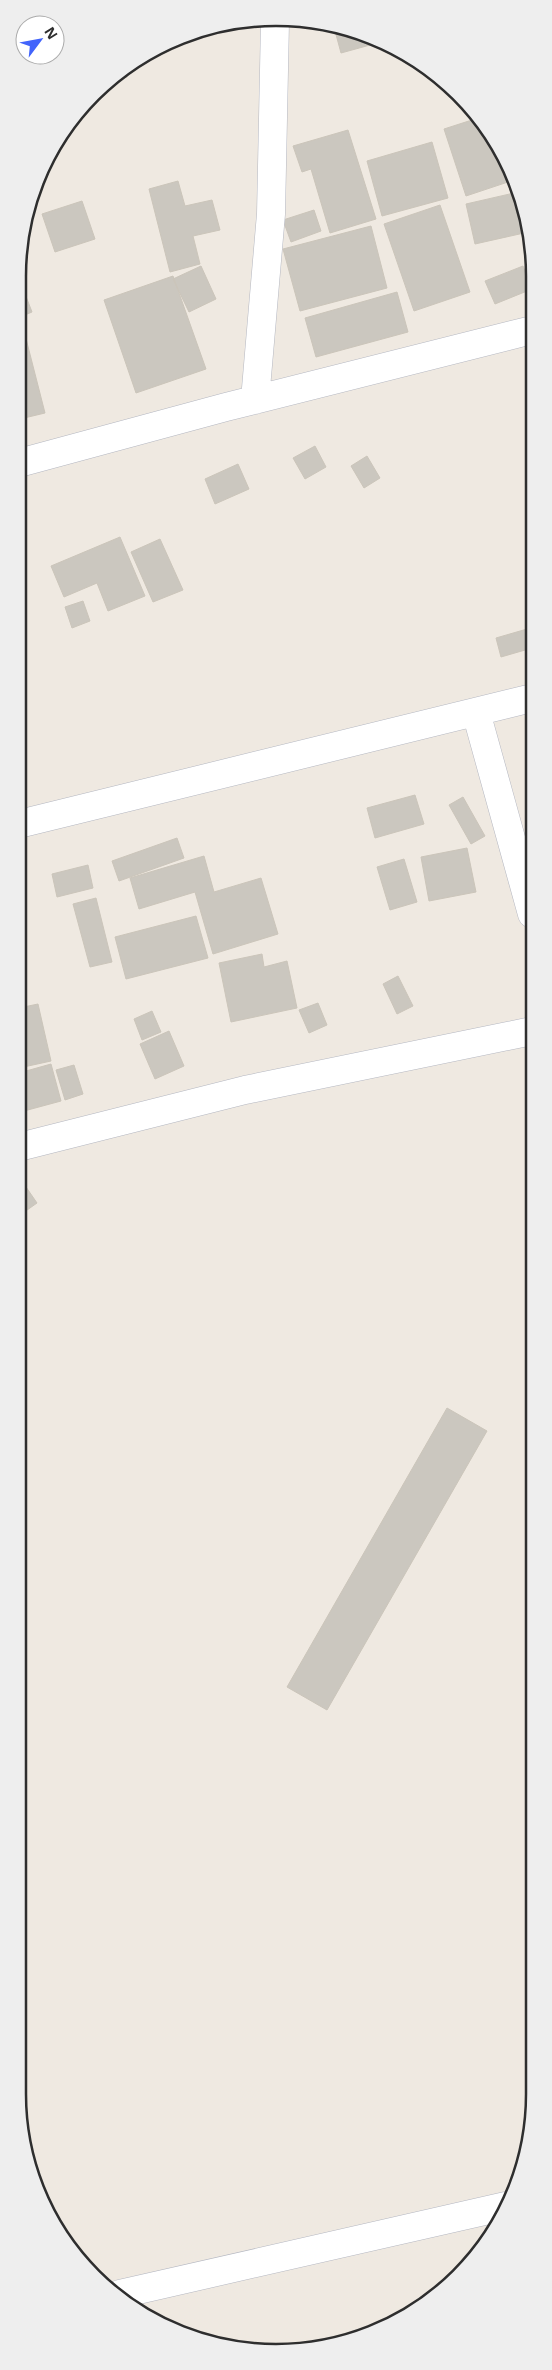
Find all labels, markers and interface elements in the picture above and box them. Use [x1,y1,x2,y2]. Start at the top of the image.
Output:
north arrow [15,15,65,65]
text: N [40,23,63,43]

